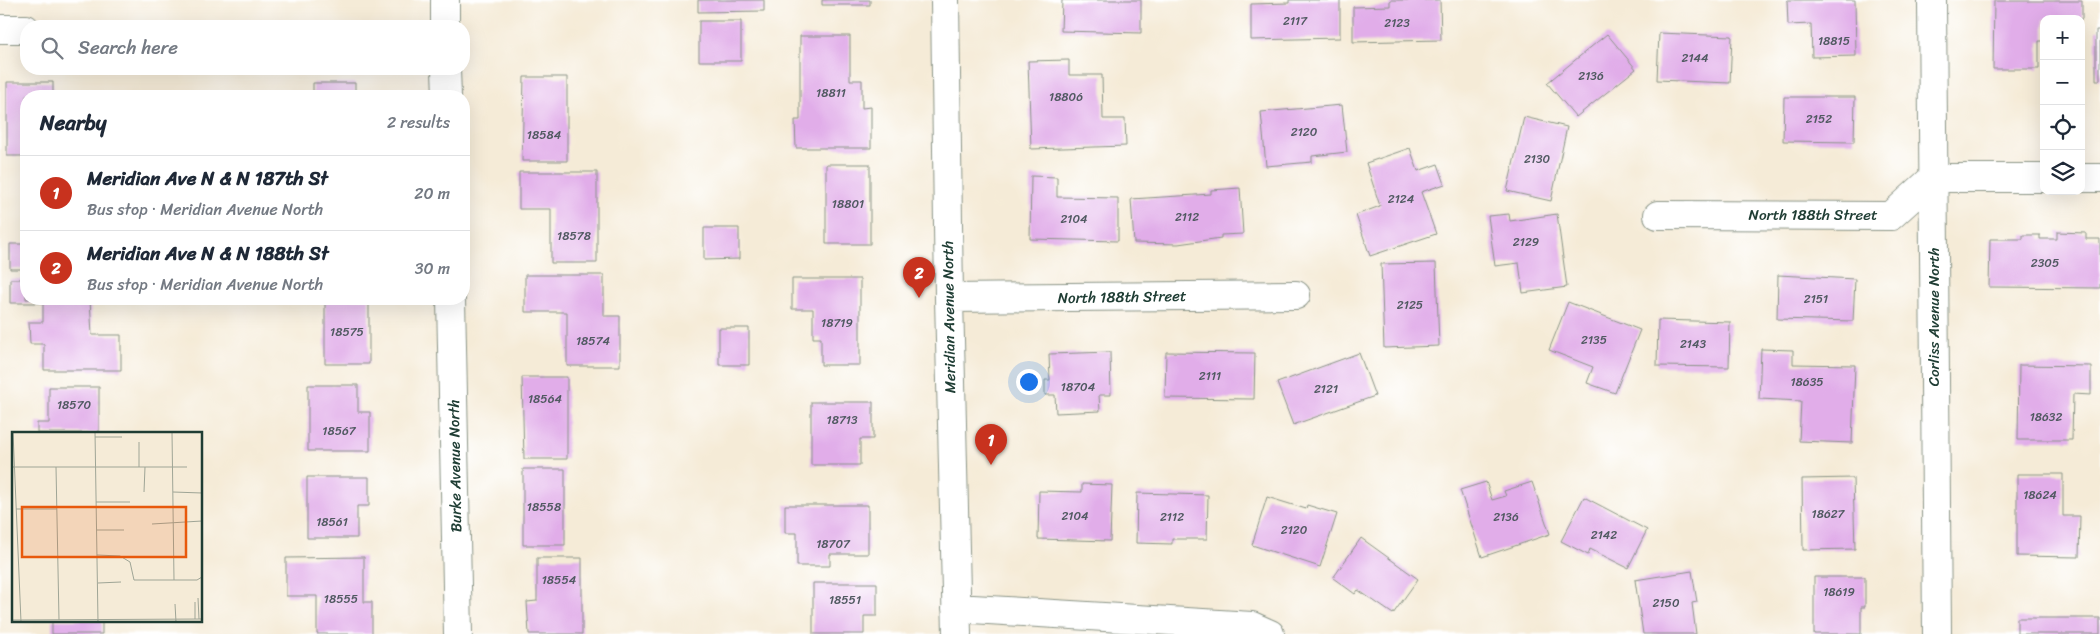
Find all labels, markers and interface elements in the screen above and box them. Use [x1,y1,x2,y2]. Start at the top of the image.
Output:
house number: 2117 [1283,10,1308,32]
house number: 2123 [1384,12,1410,34]
map controls [2040,15,2085,195]
button: + [2040,15,2085,60]
search box [20,20,470,75]
house number: 18815 [1818,30,1850,52]
text: Search here [78,31,178,64]
icon: search [38,34,66,62]
house number: 2144 [1681,47,1709,69]
button: − [2040,60,2085,105]
house number: 2136 [1578,65,1604,87]
house number: 18811 [816,82,846,104]
house number: 18806 [1049,86,1083,108]
text: Nearby [40,104,106,142]
button: locate [2040,105,2085,150]
text: 2 results [387,108,450,137]
house number: 2152 [1806,108,1832,130]
house number: 2120 [1291,121,1318,143]
house number: 18584 [527,124,562,146]
house number: 2130 [1524,148,1551,170]
button: layers [2040,150,2085,195]
text: Meridian Ave N & N 187th St [87,162,328,195]
text: 1 [53,179,59,208]
text: 20 m [414,179,450,208]
house number: 2124 [1388,188,1415,210]
house number: 18801 [832,193,864,215]
text: Bus stop · Meridian Avenue North [87,195,323,224]
street label: North 188th Street [1749,202,1878,228]
house number: 2112 [1175,206,1199,228]
house number: 2104 [1060,208,1088,230]
house number: 18578 [557,225,591,247]
house number: 2129 [1513,231,1539,253]
text: Meridian Ave N & N 188th St [87,237,329,270]
street label: Meridian Avenue North [935,240,963,394]
street label: Corliss Avenue North [1921,248,1947,386]
house number: 2305 [2031,252,2059,274]
text: 2 [51,254,61,283]
text: 30 m [415,254,450,283]
pin: 2 [903,257,935,298]
text: Bus stop · Meridian Avenue North [87,270,323,299]
street label: North 188th Street [1057,283,1187,311]
house number: 2151 [1804,288,1828,310]
house number: 2125 [1397,294,1423,316]
house number: 18719 [821,312,853,334]
house number: 18575 [330,321,364,343]
house number: 2135 [1581,329,1607,351]
house number: 18574 [576,330,611,352]
house number: 2143 [1680,333,1706,355]
house number: 2111 [1199,365,1221,387]
your location [1016,369,1042,395]
house number: 18635 [1790,371,1824,393]
house number: 18704 [1061,376,1096,398]
house number: 2121 [1314,378,1338,400]
house number: 18564 [528,388,563,410]
house number: 18570 [57,394,91,416]
street label: Burke Avenue North [441,399,469,533]
house number: 18632 [2030,406,2062,428]
house number: 18713 [827,409,858,431]
house number: 18567 [322,420,357,442]
pin: 1 [975,424,1007,465]
inset map [12,432,202,622]
house number: 18624 [2023,484,2057,506]
house number: 18558 [527,496,561,518]
house number: 18627 [1812,503,1846,525]
house number: 2104 [1061,505,1089,527]
house number: 2112 [1160,506,1184,528]
house number: 2136 [1493,506,1519,528]
house number: 18561 [316,511,348,533]
house number: 2120 [1281,519,1308,541]
house number: 2142 [1591,524,1617,546]
house number: 18707 [816,533,851,555]
house number: 18554 [542,569,577,591]
house number: 18619 [1823,581,1855,603]
house number: 18555 [324,588,358,610]
house number: 18551 [829,589,861,611]
house number: 2150 [1653,592,1680,614]

